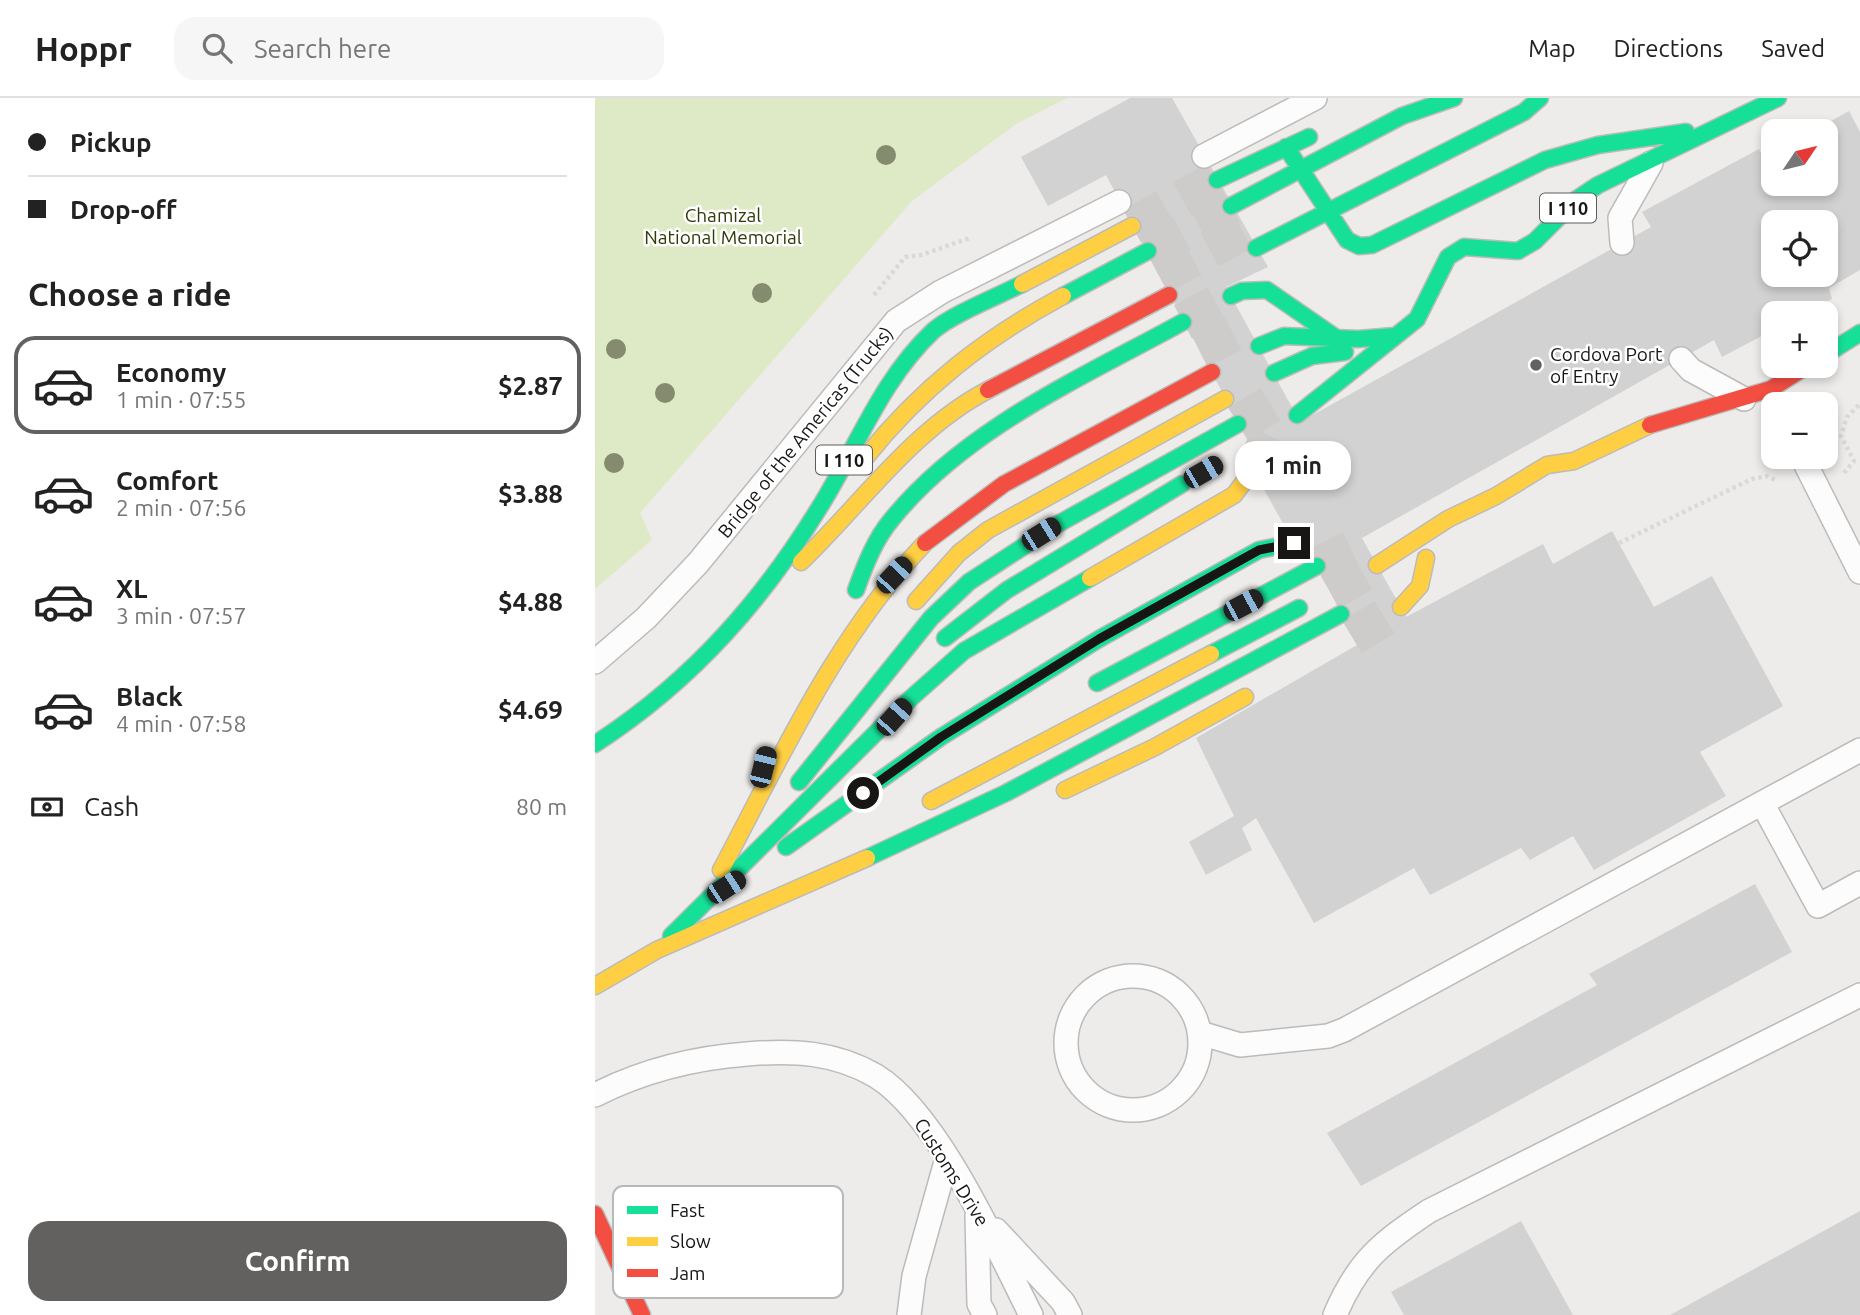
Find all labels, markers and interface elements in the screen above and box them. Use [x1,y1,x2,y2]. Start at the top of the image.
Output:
search box [174,17,664,80]
icon: search [198,29,236,67]
text: Hoppr [35,30,132,67]
text: Search here [254,34,391,63]
text: Map [1528,35,1575,62]
text: Directions [1613,35,1723,62]
text: Saved [1761,35,1825,62]
north arrow [1761,119,1837,196]
map controls [1761,119,1838,469]
text: Pickup [70,128,152,157]
road number: I 110 [1540,194,1596,222]
text: Drop-off [70,195,177,224]
park label: Chamizal National Memorial [644,204,802,248]
button: locate [1761,210,1838,287]
text: Choose a ride [28,276,231,312]
button: + [1761,301,1838,378]
street label: Bridge of the Americas (Trucks) [713,322,897,542]
place label: Cordova Port of Entry [1550,343,1663,387]
icon: car [32,354,95,417]
marker: Cordova Port of Entry [1528,357,1544,373]
text: Economy [116,358,226,387]
text: $2.87 [498,371,563,400]
text: 1 min · 07:55 [116,387,247,412]
button: − [1761,392,1838,469]
callout: 1 min [1236,442,1352,490]
road number: I 110 [816,446,872,474]
car [1180,452,1227,492]
text: 1 min [1264,453,1322,478]
icon: car [32,462,95,525]
text: Comfort [116,466,219,495]
text: $3.88 [498,479,563,508]
text: 2 min · 07:56 [116,495,247,520]
car [1018,514,1065,554]
route end [1278,527,1310,559]
car [872,552,917,598]
icon: car [32,570,95,633]
text: XL [116,574,147,603]
car [1220,586,1267,624]
text: $4.88 [498,587,563,616]
text: 3 min · 07:57 [116,603,247,628]
icon: car [32,678,95,741]
text: Black [116,682,183,711]
car [873,694,916,740]
text: $4.69 [498,695,563,724]
text: 4 min · 07:58 [116,711,247,736]
car [748,744,779,790]
route start [847,777,879,809]
icon: cash [28,788,66,826]
text: Cash [84,792,139,821]
text: 80 m [516,794,567,819]
car [703,867,750,907]
street label: Customs Drive [910,1114,994,1230]
legend [613,1186,843,1298]
text: Fast [670,1199,705,1221]
button: Confirm [28,1221,567,1301]
text: Slow [670,1230,711,1252]
text: Jam [670,1262,706,1284]

